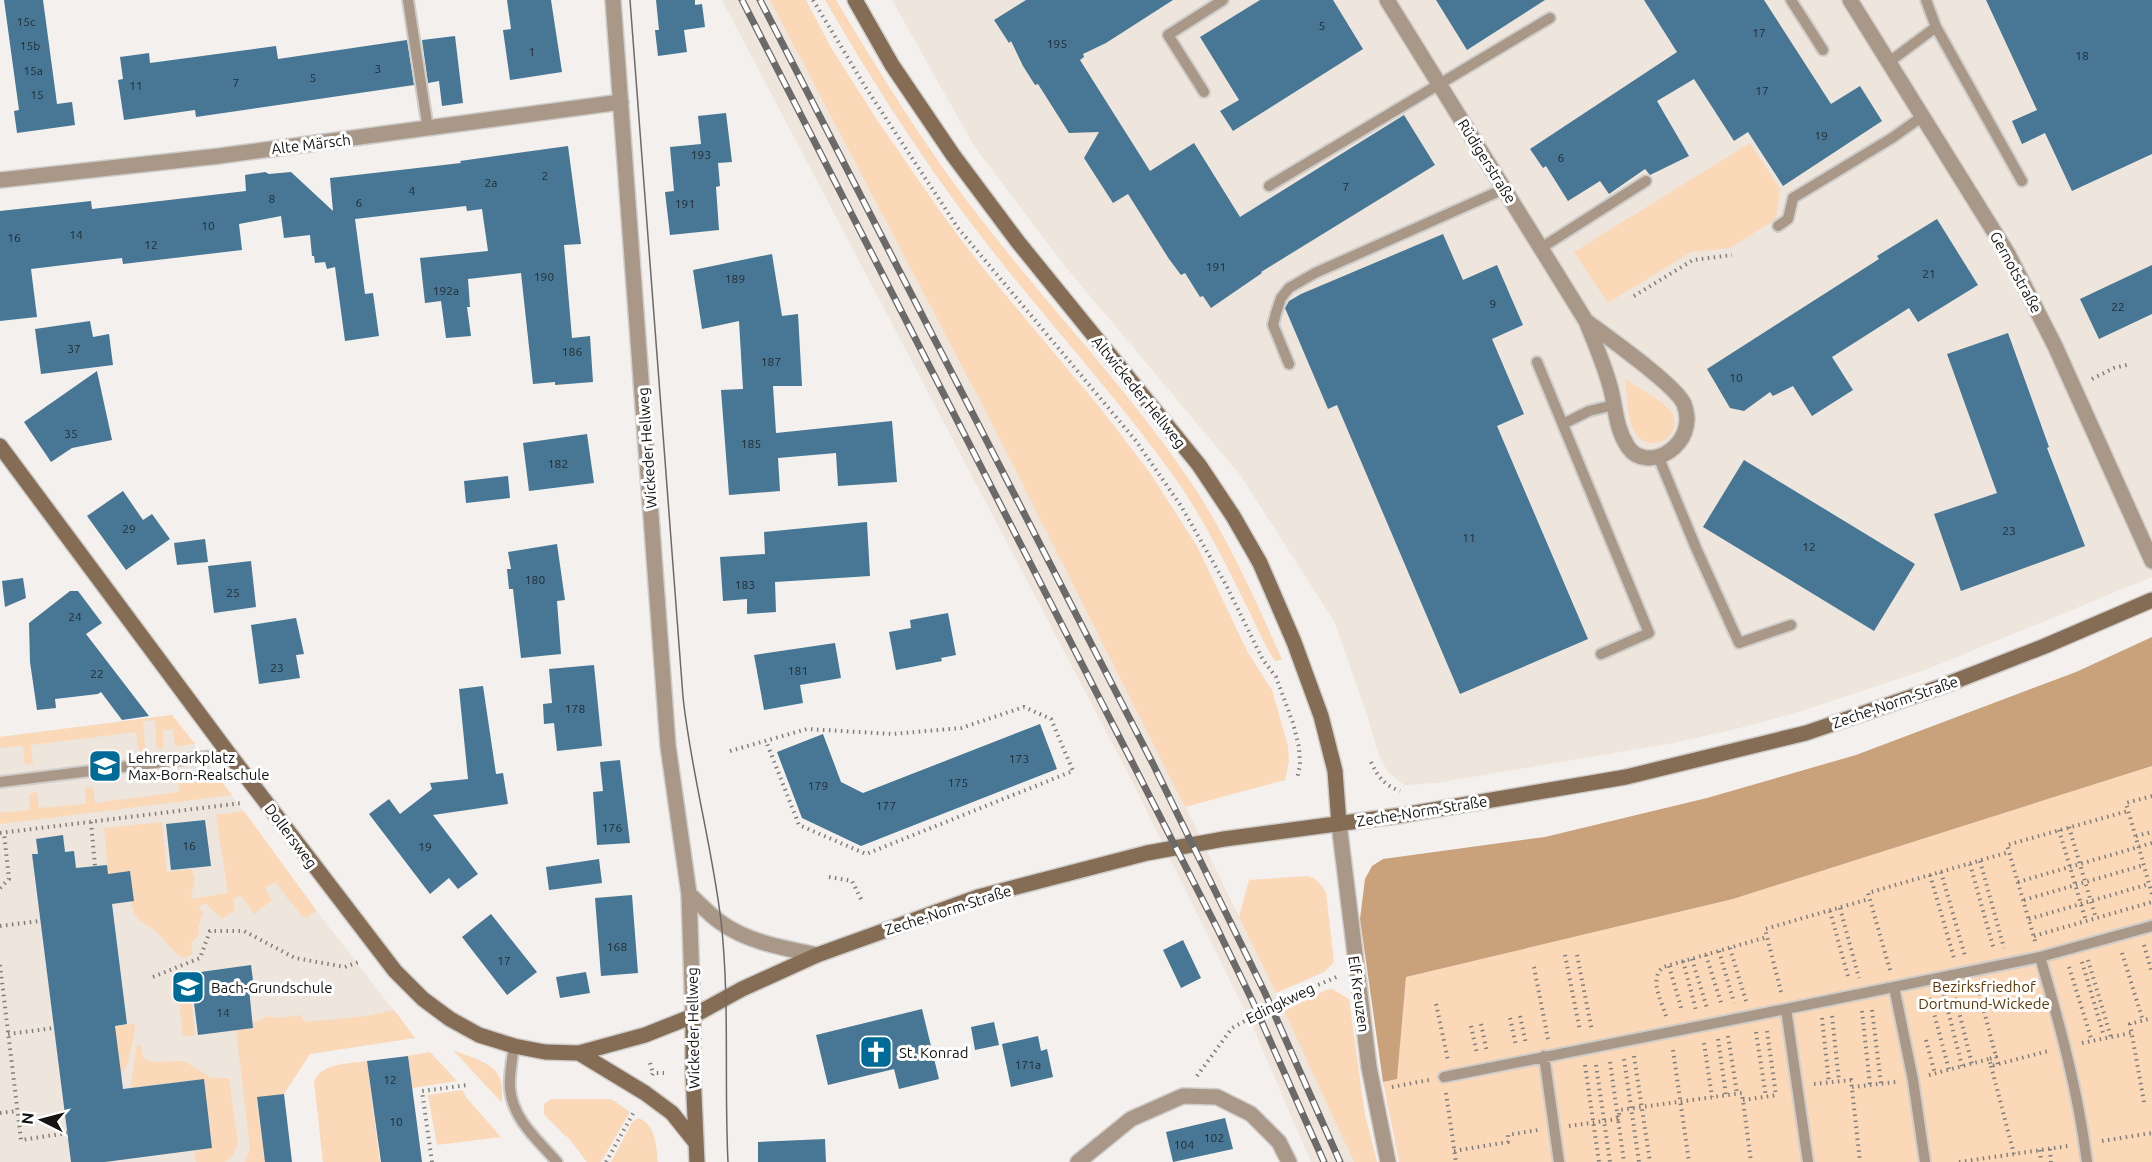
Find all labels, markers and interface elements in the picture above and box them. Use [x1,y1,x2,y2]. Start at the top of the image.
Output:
house number: 15c [16,15,36,28]
house number: 5 [1319,19,1325,32]
house number: 17 [1752,26,1766,39]
house number: 195 [1047,37,1067,50]
house number: 15b [20,39,40,52]
house number: 1 [529,45,535,58]
house number: 18 [2075,49,2089,62]
house number: 3 [375,62,381,75]
house number: 15a [23,64,43,77]
house number: 5 [310,71,316,84]
house number: 7 [233,76,239,89]
house number: 11 [129,79,143,92]
house number: 17 [1755,84,1769,97]
house number: 15 [30,88,44,101]
street label: Rüdigerstraße [1454,116,1520,206]
house number: 19 [1814,129,1828,142]
street label: Alte Märsch [270,131,352,157]
house number: 193 [691,148,711,161]
house number: 6 [1558,151,1565,164]
house number: 2 [542,169,548,182]
house number: 2a [485,176,497,189]
house number: 7 [1343,180,1349,193]
house number: 4 [409,184,416,197]
house number: 8 [269,192,276,205]
house number: 6 [356,196,363,209]
house number: 191 [675,197,695,210]
house number: 10 [201,219,215,232]
house number: 14 [69,228,83,241]
street label: Gernotstraße [1987,228,2045,316]
house number: 16 [7,231,21,244]
house number: 12 [144,238,158,251]
house number: 191 [1206,260,1226,273]
house number: 21 [1922,267,1936,280]
house number: 190 [534,270,554,283]
house number: 189 [725,272,745,285]
house number: 192a [433,284,459,297]
house number: 9 [1490,297,1496,310]
house number: 22 [2111,300,2125,313]
street label: Altwickeder Hellweg [1089,333,1189,451]
house number: 37 [67,342,81,355]
house number: 186 [562,345,582,358]
house number: 187 [761,355,781,368]
house number: 10 [1729,371,1743,384]
street label: Wickeder Hellweg [634,387,660,509]
house number: 35 [64,427,78,440]
house number: 185 [741,437,761,450]
house number: 182 [548,457,568,470]
house number: 29 [122,522,136,535]
house number: 23 [2002,524,2016,537]
house number: 11 [1462,531,1476,544]
house number: 12 [1802,540,1816,553]
house number: 180 [525,573,545,586]
house number: 183 [735,578,755,591]
house number: 25 [226,586,240,599]
house number: 24 [68,610,82,623]
house number: 23 [270,661,284,674]
house number: 181 [788,664,808,677]
house number: 22 [90,667,104,680]
street label: Zeche-Norm-Straße [1830,673,1960,731]
house number: 178 [565,702,585,715]
school or university icon: Lehrerparkplatz Max-Born-Realschule [87,748,123,784]
place label: Lehrerparkplatz Max-Born-Realschule [128,749,270,783]
house number: 173 [1009,752,1029,765]
house number: 175 [948,776,968,789]
house number: 179 [808,779,828,792]
street label: Zeche-Norm-Straße [1356,792,1488,830]
house number: 177 [876,799,896,812]
street label: Dollersweg [261,800,321,872]
house number: 176 [602,821,622,834]
house number: 16 [182,839,196,852]
house number: 19 [418,840,432,853]
street label: Zeche-Norm-Straße [883,882,1013,938]
house number: 168 [607,940,627,953]
house number: 17 [497,954,511,967]
street label: Elf Kreuzen [1345,955,1373,1033]
street label: Wickeder Hellweg [683,967,703,1089]
school or university icon: Bach-Grundschule [170,969,206,1005]
park label: Bezirksfriedhof Dortmund-Wickede [1918,978,2050,1012]
place label: Bach-Grundschule [211,979,333,996]
street label: Edingkweg [1243,979,1317,1027]
house number: 14 [216,1006,230,1019]
church icon: St. Konrad [858,1034,894,1070]
place label: St. Konrad [899,1044,969,1061]
house number: 171a [1015,1058,1041,1071]
house number: 12 [383,1073,397,1086]
north arrow [12,1090,72,1150]
text: N [18,1112,37,1125]
house number: 10 [389,1115,403,1128]
house number: 102 [1204,1131,1224,1144]
house number: 104 [1174,1138,1194,1151]

